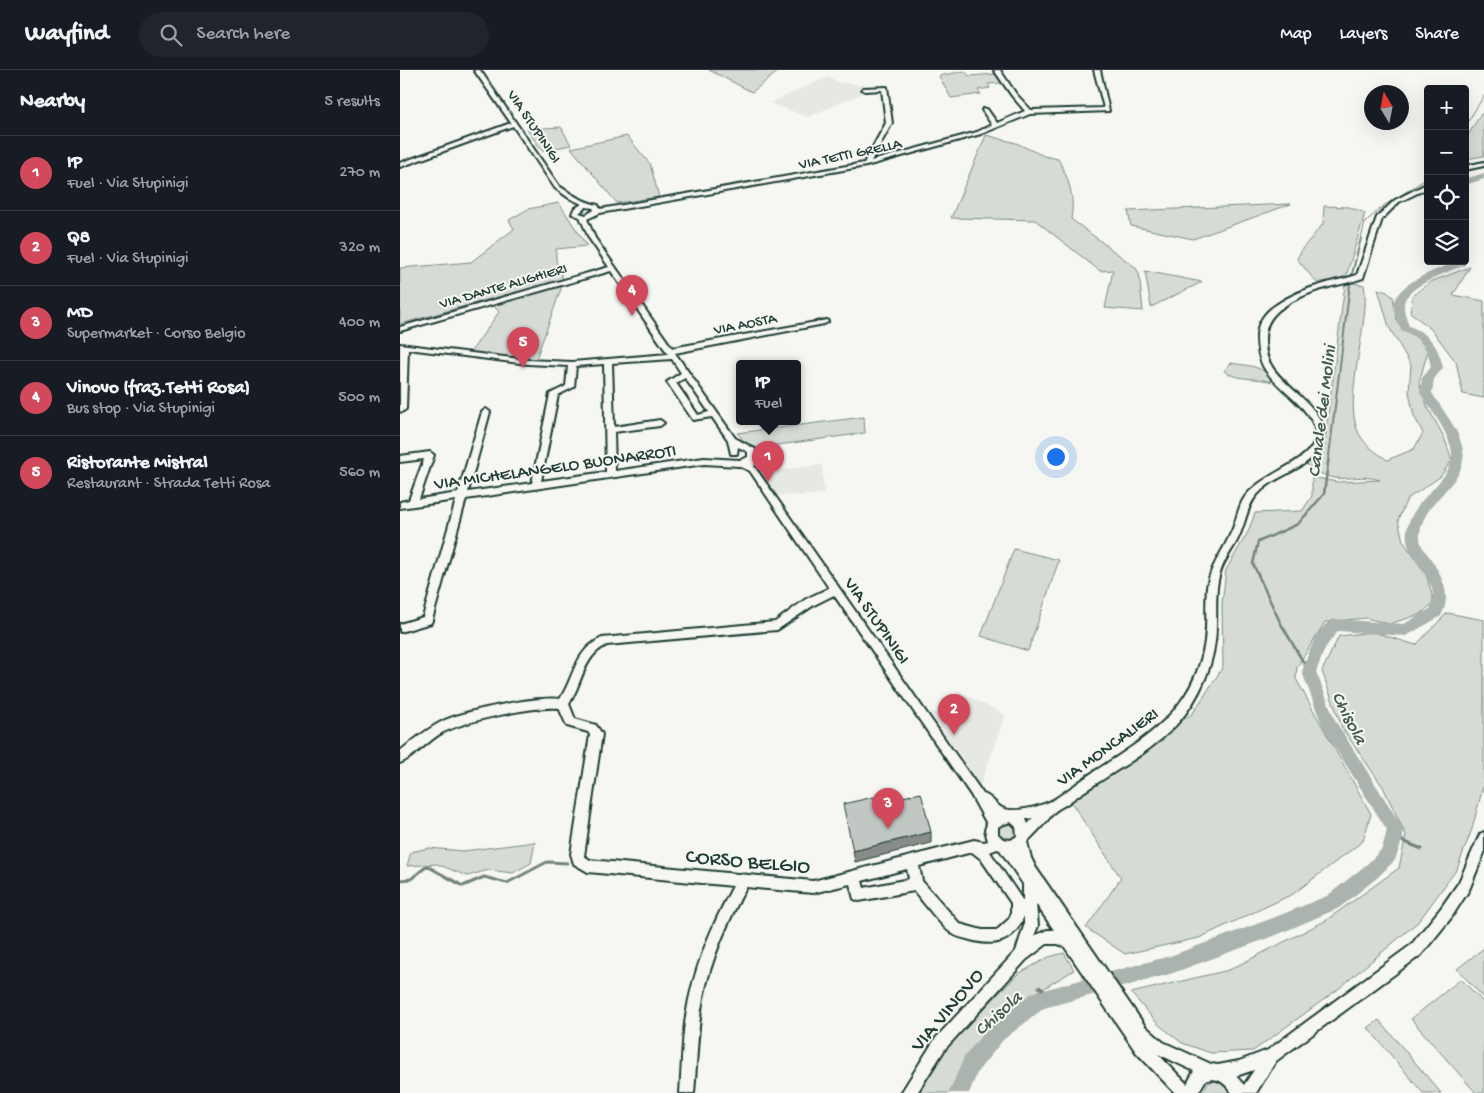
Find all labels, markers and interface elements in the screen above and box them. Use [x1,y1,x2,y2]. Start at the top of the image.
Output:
search box [139,12,489,57]
text: Wayfind [25,20,109,49]
icon: search [157,21,185,49]
text: Search here [197,23,290,46]
text: Map [1280,24,1312,45]
text: Layers [1340,24,1387,45]
text: Share [1415,24,1459,45]
north arrow [1364,85,1409,130]
map controls [1424,85,1469,265]
button: + [1424,85,1469,130]
street label: VIA STUPINIGI [502,86,564,167]
text: Nearby [20,90,85,115]
text: 5 results [325,93,380,112]
button: − [1424,130,1469,175]
street label: VIA TETTI GRELLA [796,135,905,175]
text: IP [67,152,82,175]
text: 1 [33,164,39,183]
text: 270 m [340,164,380,183]
text: Fuel · Via Stupinigi [67,175,189,194]
button: locate [1424,175,1469,220]
button: layers [1424,220,1469,265]
text: Q8 [67,227,90,250]
text: 2 [32,239,40,258]
text: 320 m [340,239,380,258]
text: Fuel · Via Stupinigi [67,250,189,269]
street label: VIA DANTE ALIGHIERI [437,260,569,314]
pin: 4 [616,275,648,316]
text: MD [67,302,93,325]
street label: VIA AOSTA [711,310,780,340]
text: 3 [32,314,40,333]
text: 400 m [339,314,380,333]
text: Supermarket · Corso Belgio [67,325,246,344]
pin: 5 [507,327,539,368]
water label: Canale dei Molini [1304,342,1343,479]
popup [736,360,801,425]
text: IP [755,372,770,395]
text: Vinovo (fraz.Tetti Rosa) [67,377,250,400]
text: 4 [32,389,40,408]
text: 500 m [338,389,380,408]
text: Fuel [755,395,782,414]
text: Bus stop · Via Stupinigi [67,400,215,419]
street label: VIA MICHELANGELO BUONARROTI [432,441,678,496]
pin: 1 [752,441,784,482]
your location [1043,444,1069,470]
text: Ristorante Mistral [67,452,208,475]
text: 5 [32,464,40,483]
text: 560 m [339,464,380,483]
text: Restaurant · Strada Tetti Rosa [67,475,270,494]
street label: VIA STUPINIGI [838,573,913,669]
water label: Chisola [1325,688,1372,750]
pin: 2 [938,694,970,735]
street label: VIA MONCALIERI [1053,704,1163,793]
pin: 3 [872,788,904,829]
street label: CORSO BELGIO [684,846,811,881]
street label: VIA VINOVO [906,964,991,1059]
water label: Chisola [971,986,1029,1042]

